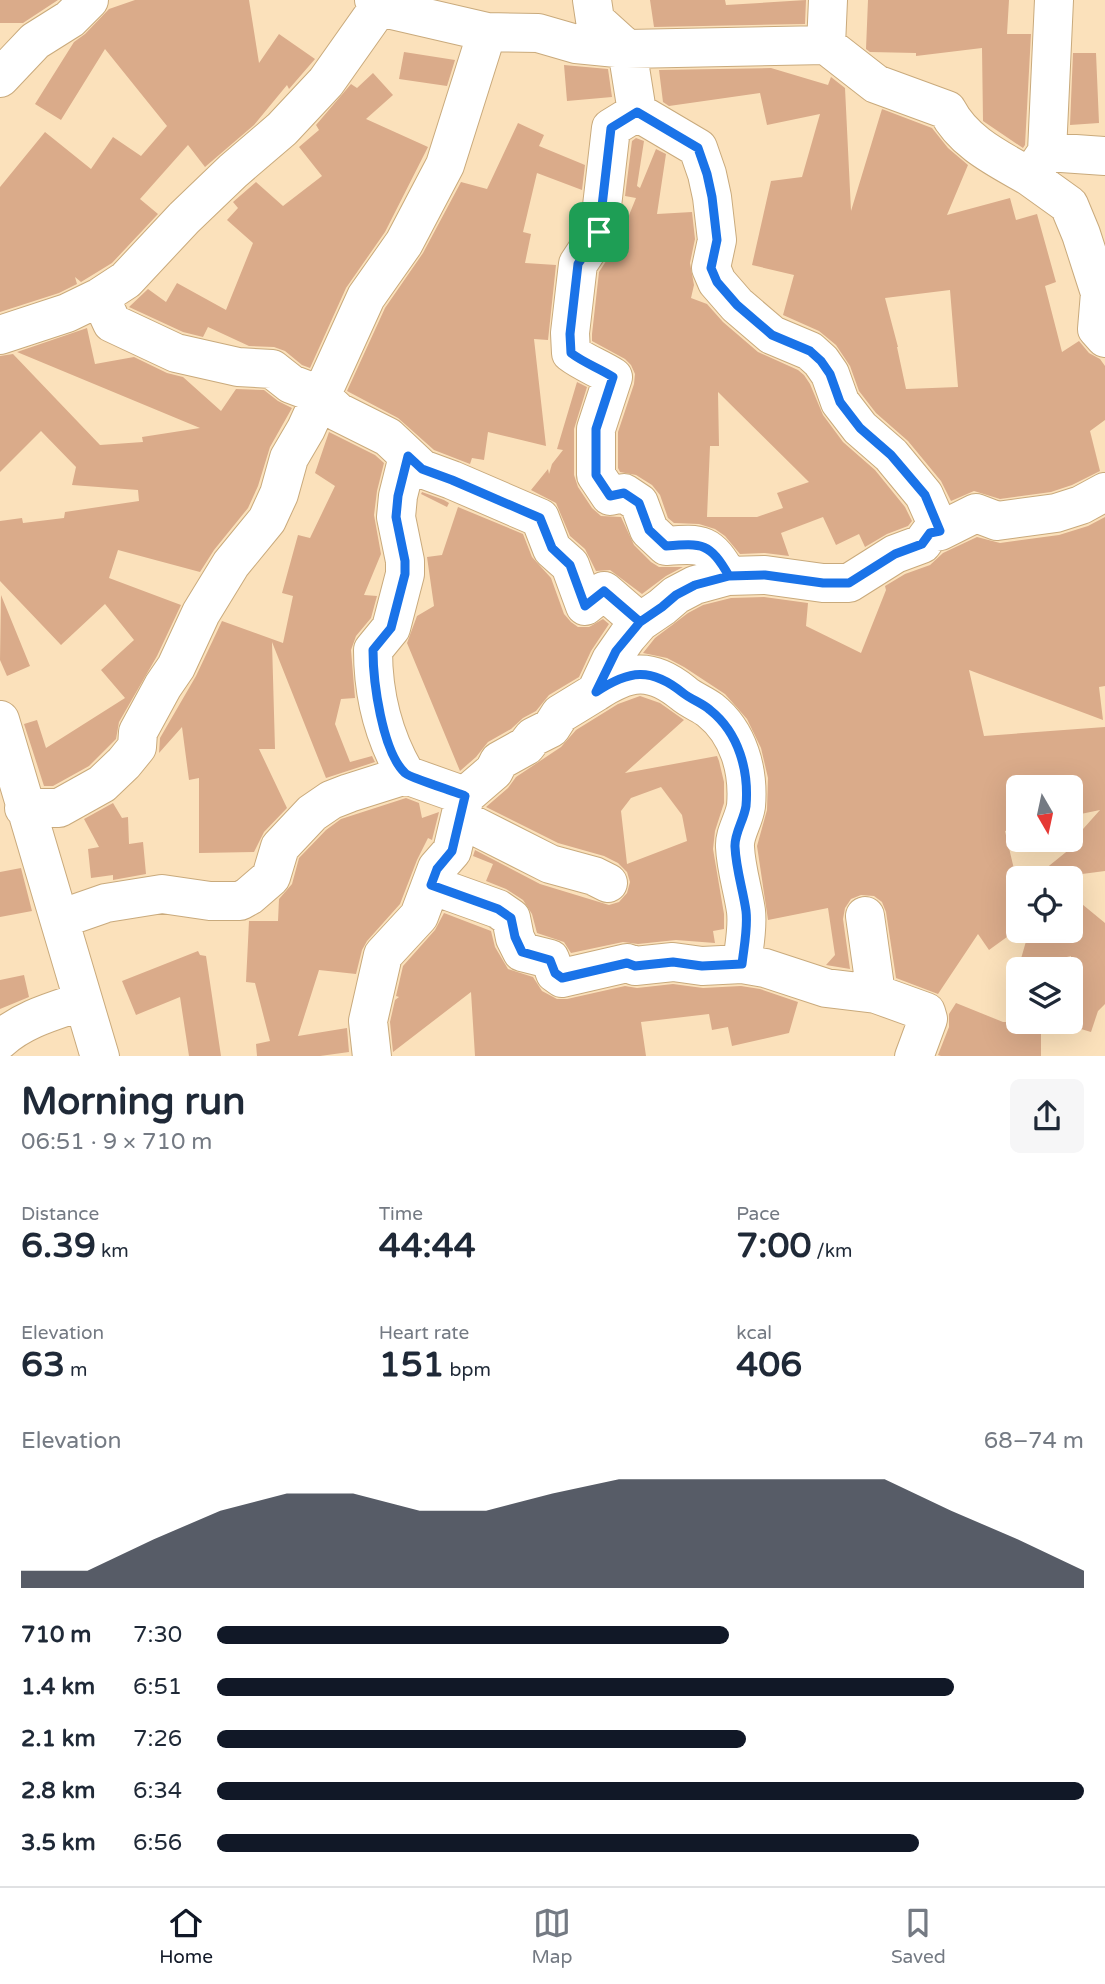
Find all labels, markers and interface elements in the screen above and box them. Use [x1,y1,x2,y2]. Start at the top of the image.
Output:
pin [569,202,629,262]
icon: arrive [580,213,618,251]
north arrow [1006,775,1083,852]
map controls [1006,775,1083,1034]
button: locate [1006,866,1083,943]
button: layers [1006,957,1083,1034]
text: Morning run [21,1079,245,1125]
button: share [1010,1079,1084,1153]
text: 06:51 · 9 × 710 m [21,1128,212,1156]
text: Distance [21,1203,99,1225]
text: Time [379,1203,423,1225]
text: Pace [736,1203,780,1225]
text: 6.39 [21,1225,96,1267]
text: 44:44 [379,1225,476,1267]
text: 7:00 [736,1225,811,1267]
text: km [96,1240,129,1262]
text: /km [811,1240,853,1262]
text: Elevation [21,1322,104,1344]
text: Heart rate [379,1322,469,1344]
text: kcal [736,1322,772,1344]
text: 63 [21,1344,65,1386]
text: 151 [379,1344,445,1386]
text: 406 [736,1344,802,1386]
text: m [65,1359,87,1381]
text: bpm [445,1359,491,1381]
text: Elevation [21,1427,122,1455]
text: 68–74 m [984,1427,1084,1455]
text: 710 m [21,1621,91,1649]
text: 7:30 [133,1621,182,1649]
text: 1.4 km [21,1673,95,1701]
text: 6:51 [133,1673,182,1701]
text: 2.1 km [21,1725,96,1753]
text: 7:26 [133,1725,182,1753]
text: 2.8 km [21,1777,95,1805]
text: 6:34 [133,1777,182,1805]
text: 3.5 km [21,1829,96,1857]
text: 6:56 [133,1829,182,1857]
tab: Home [159,1904,213,1968]
tab: Map [531,1904,572,1968]
tab: Saved [891,1904,946,1968]

